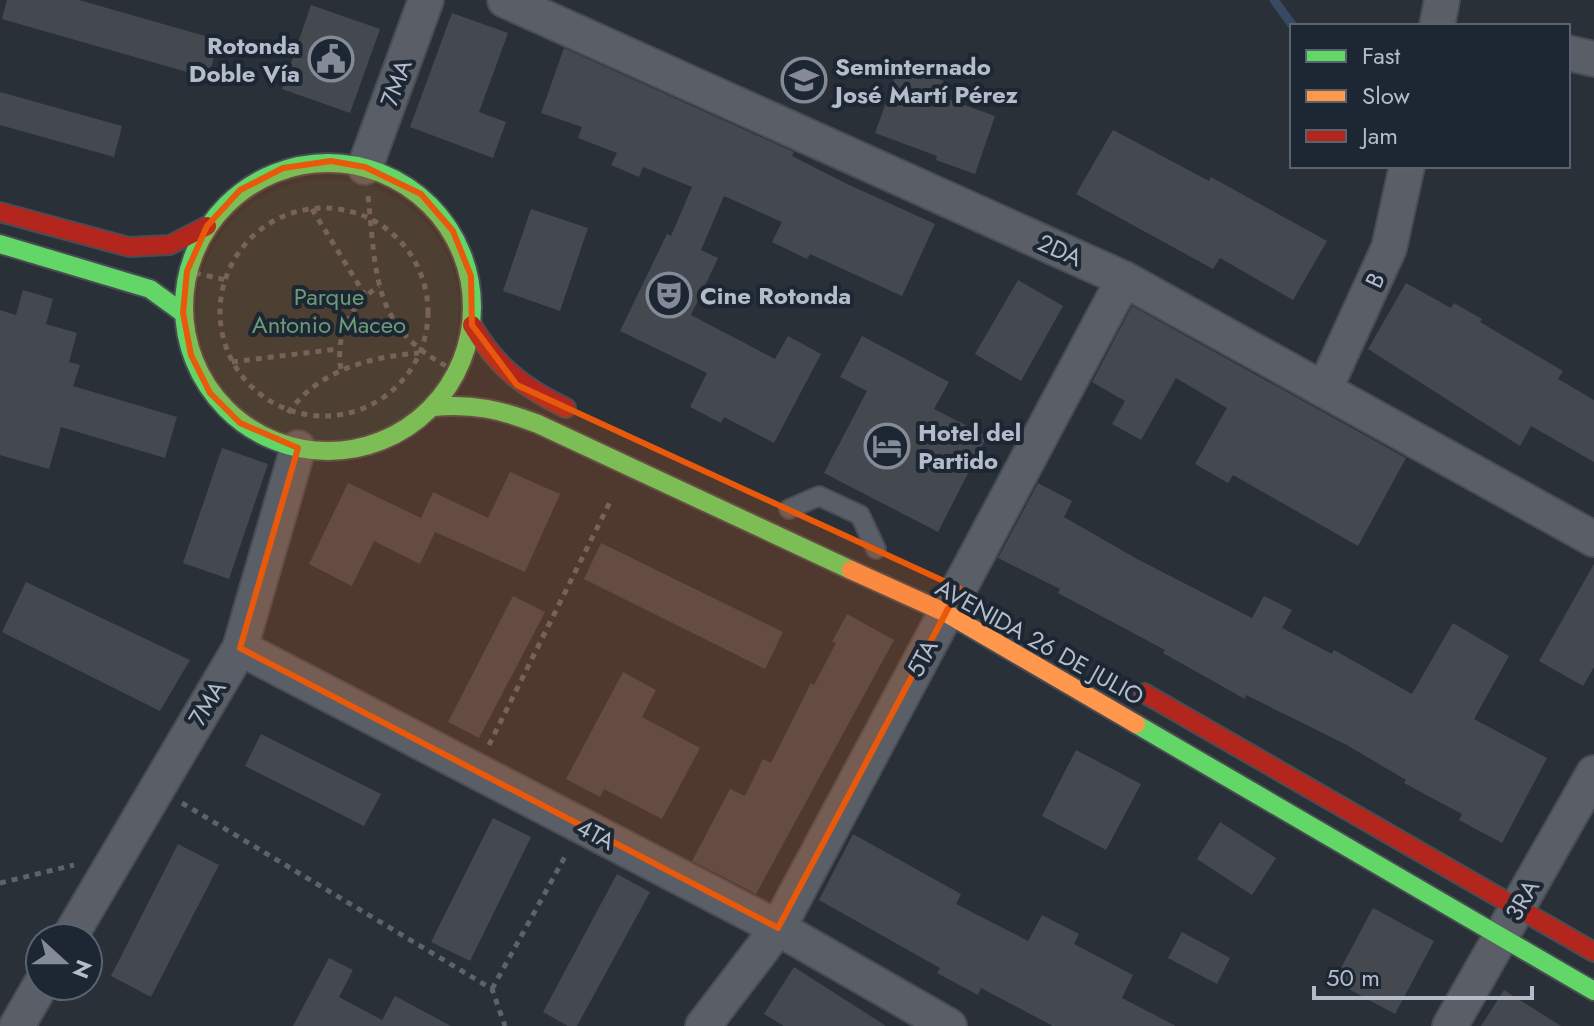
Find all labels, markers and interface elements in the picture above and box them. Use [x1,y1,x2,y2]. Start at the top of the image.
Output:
legend [1290,24,1570,168]
place label: Rotonda Doble Vía [189,28,300,91]
public building icon: Rotonda Doble Vía [307,35,355,83]
text: Fast [1362,38,1400,73]
place label: Seminternado José Martí Pérez [831,49,1018,112]
street label: 7MA [371,54,421,111]
school or university icon: Seminternado José Martí Pérez [780,56,828,104]
text: Slow [1362,78,1410,113]
text: Jam [1359,118,1398,153]
street label: 2DA [1032,225,1088,275]
street label: B [1356,267,1394,293]
theatre icon: Cine Rotonda [645,271,693,319]
place label: Cine Rotonda [700,278,851,313]
park label: Parque Antonio Maceo [252,279,406,342]
place label: Hotel del Partido [918,415,1021,478]
hotel icon: Hotel del Partido [863,422,911,470]
street label: AVENIDA 26 DE JULIO [929,570,1151,714]
street label: 5TA [898,633,946,683]
street label: 7MA [180,673,234,733]
street label: 4TA [571,809,621,859]
street label: 3RA [1496,873,1548,927]
north arrow [24,922,104,1002]
scale bar [1314,950,1532,1000]
text: N [65,955,101,983]
text: 50 m [1326,960,1380,995]

